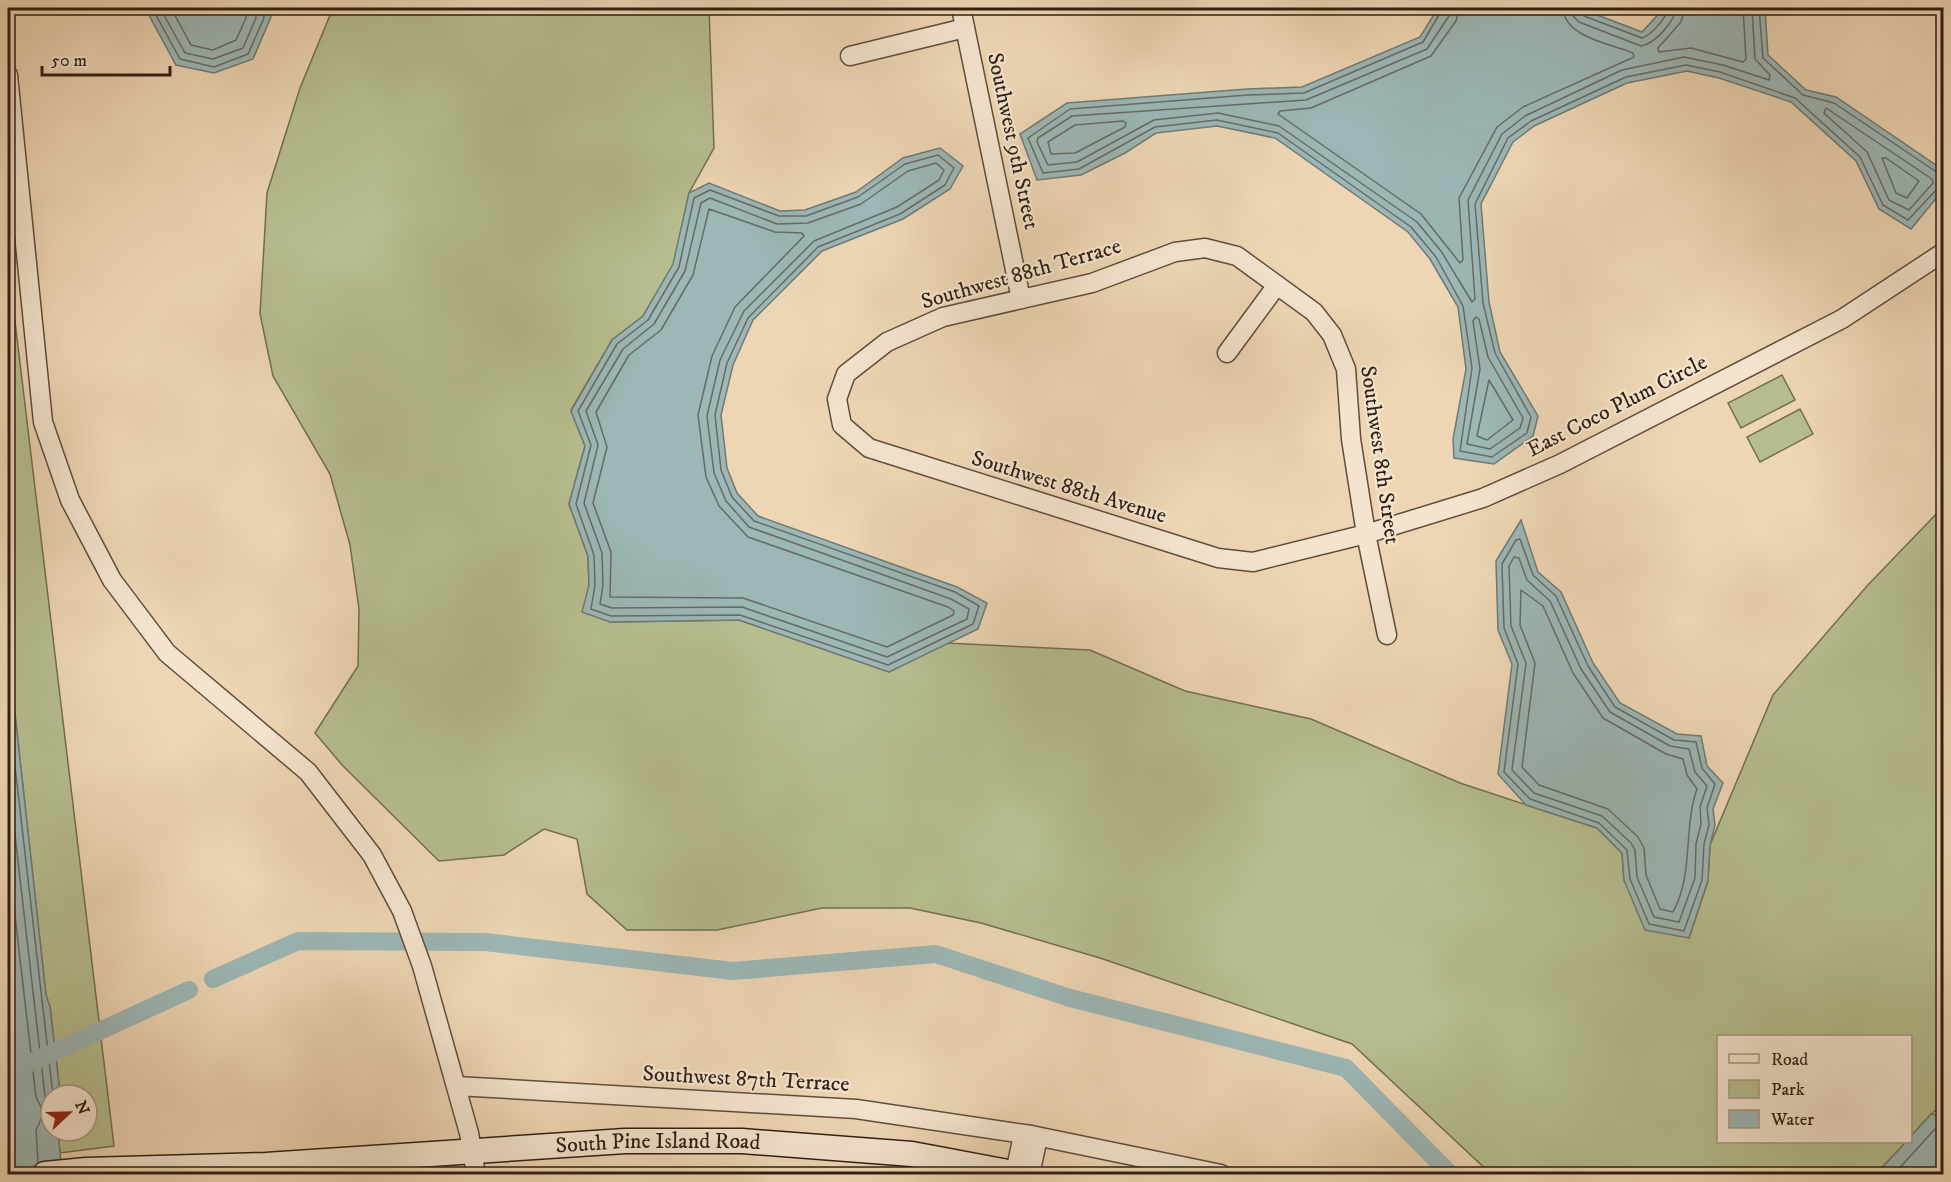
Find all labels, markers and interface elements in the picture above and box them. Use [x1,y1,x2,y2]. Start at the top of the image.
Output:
scale bar [42,39,170,77]
text: 50 m [51,50,87,72]
street label: Southwest 9th Street [981,50,1045,232]
street label: Southwest 88th Terrace [918,233,1124,315]
street label: East Coco Plum Circle [1522,349,1712,463]
street label: Southwest 8th Street [1354,364,1406,546]
street label: Southwest 88th Avenue [968,445,1170,529]
legend [1717,1035,1912,1143]
text: Road [1771,1049,1808,1071]
street label: Southwest 87th Terrace [642,1060,850,1098]
text: Park [1771,1079,1805,1101]
north arrow [39,1083,99,1143]
text: N [70,1098,94,1118]
text: Water [1770,1109,1814,1131]
street label: South Pine Island Road [555,1127,761,1159]

